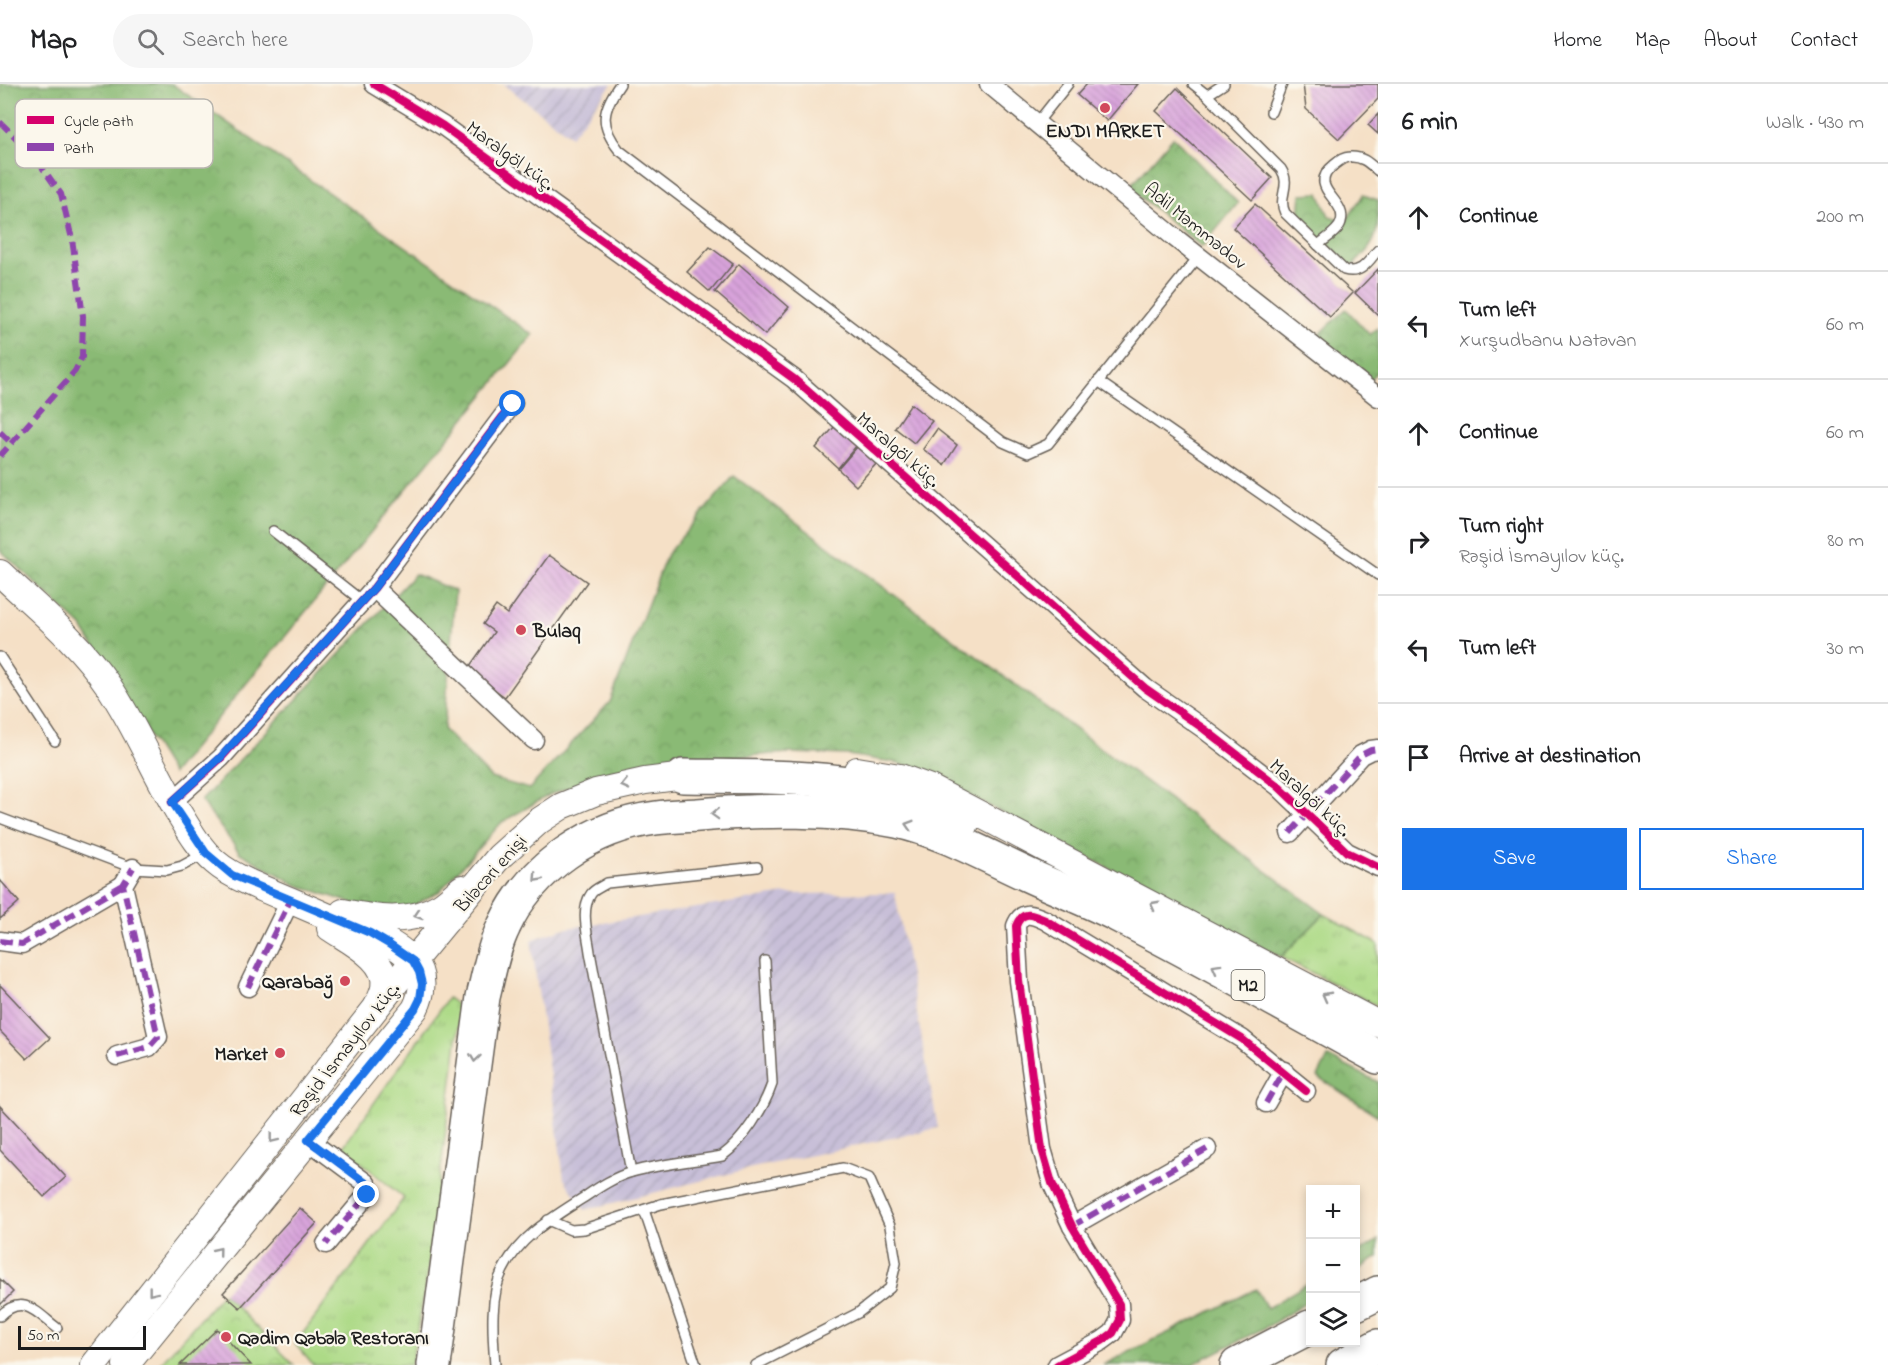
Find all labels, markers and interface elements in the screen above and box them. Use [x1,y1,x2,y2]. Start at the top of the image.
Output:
search box [113,14,533,68]
text: Map [30,21,77,62]
icon: search [134,25,167,58]
text: Search here [182,25,288,57]
text: Home [1553,26,1602,56]
text: Map [1635,26,1670,56]
text: About [1703,26,1757,56]
text: Contact [1790,26,1858,56]
legend [15,99,213,168]
marker: ENDI MARKET [1098,101,1112,115]
text: 6 min [1402,104,1458,142]
text: Walk · 430 m [1766,109,1864,138]
text: Cycle path [64,110,133,134]
street label: Maralgöl küç. [459,115,560,200]
place label: ENDI MARKET [1046,118,1165,147]
text: Path [64,137,94,161]
street label: Adil Məmmədov [1137,176,1252,278]
icon: ahead [1402,201,1435,234]
text: Continue [1459,201,1538,233]
text: 200 m [1816,203,1864,232]
text: Turn left [1459,295,1536,327]
icon: left [1402,309,1435,342]
text: 60 m [1826,311,1864,340]
text: Xurşudbanu Natəvan [1459,327,1636,356]
route start [499,390,525,416]
street label: Maralgöl küç. [848,406,946,497]
icon: ahead [1402,417,1435,450]
text: Continue [1459,417,1538,449]
text: 60 m [1826,419,1864,448]
text: Turn right [1459,511,1544,543]
icon: right [1402,525,1435,558]
text: 80 m [1827,527,1864,556]
text: Rəşid İsmayılov küç. [1459,543,1624,572]
place label: Bulaq [532,618,581,647]
marker: Bulaq [514,623,528,637]
icon: left [1402,633,1435,666]
text: Turn left [1459,633,1536,665]
text: 30 m [1827,635,1864,664]
icon: arrive [1402,741,1435,774]
text: Arrive at destination [1459,741,1641,773]
street label: Maralgöl küç. [1261,753,1357,845]
one-way arrow [620,778,630,791]
one-way arrow [710,807,719,820]
one-way arrow [904,820,915,832]
button: Save [1402,828,1627,890]
button: Share [1639,828,1864,890]
street label: Biləcəri enişi [448,829,535,921]
one-way arrow [533,871,544,882]
one-way arrow [1149,901,1160,913]
one-way arrow [413,908,424,920]
one-way arrow [1212,964,1223,975]
place label: Qarabağ [262,969,333,999]
road number: M2 [1232,970,1264,1000]
marker: Qarabağ [338,974,352,988]
street label: Rəşid İsmayılov küç. [284,977,408,1125]
one-way arrow [1322,992,1333,1003]
place label: Market [214,1041,268,1070]
marker: Market [273,1046,287,1060]
one-way arrow [469,1054,482,1063]
one-way arrow [269,1132,280,1143]
route end [353,1181,379,1207]
map controls [1306,1185,1360,1347]
button: + [1306,1185,1360,1239]
button: − [1306,1239,1360,1293]
one-way arrow [210,1247,221,1258]
one-way arrow [148,1285,159,1296]
button: layers [1306,1293,1360,1347]
scale bar [18,1323,146,1350]
text: 50 m [27,1324,59,1348]
place label: Qədim Qəbələ Restoranı [238,1325,429,1354]
marker: Qədim Qəbələ Restoranı [219,1330,233,1344]

